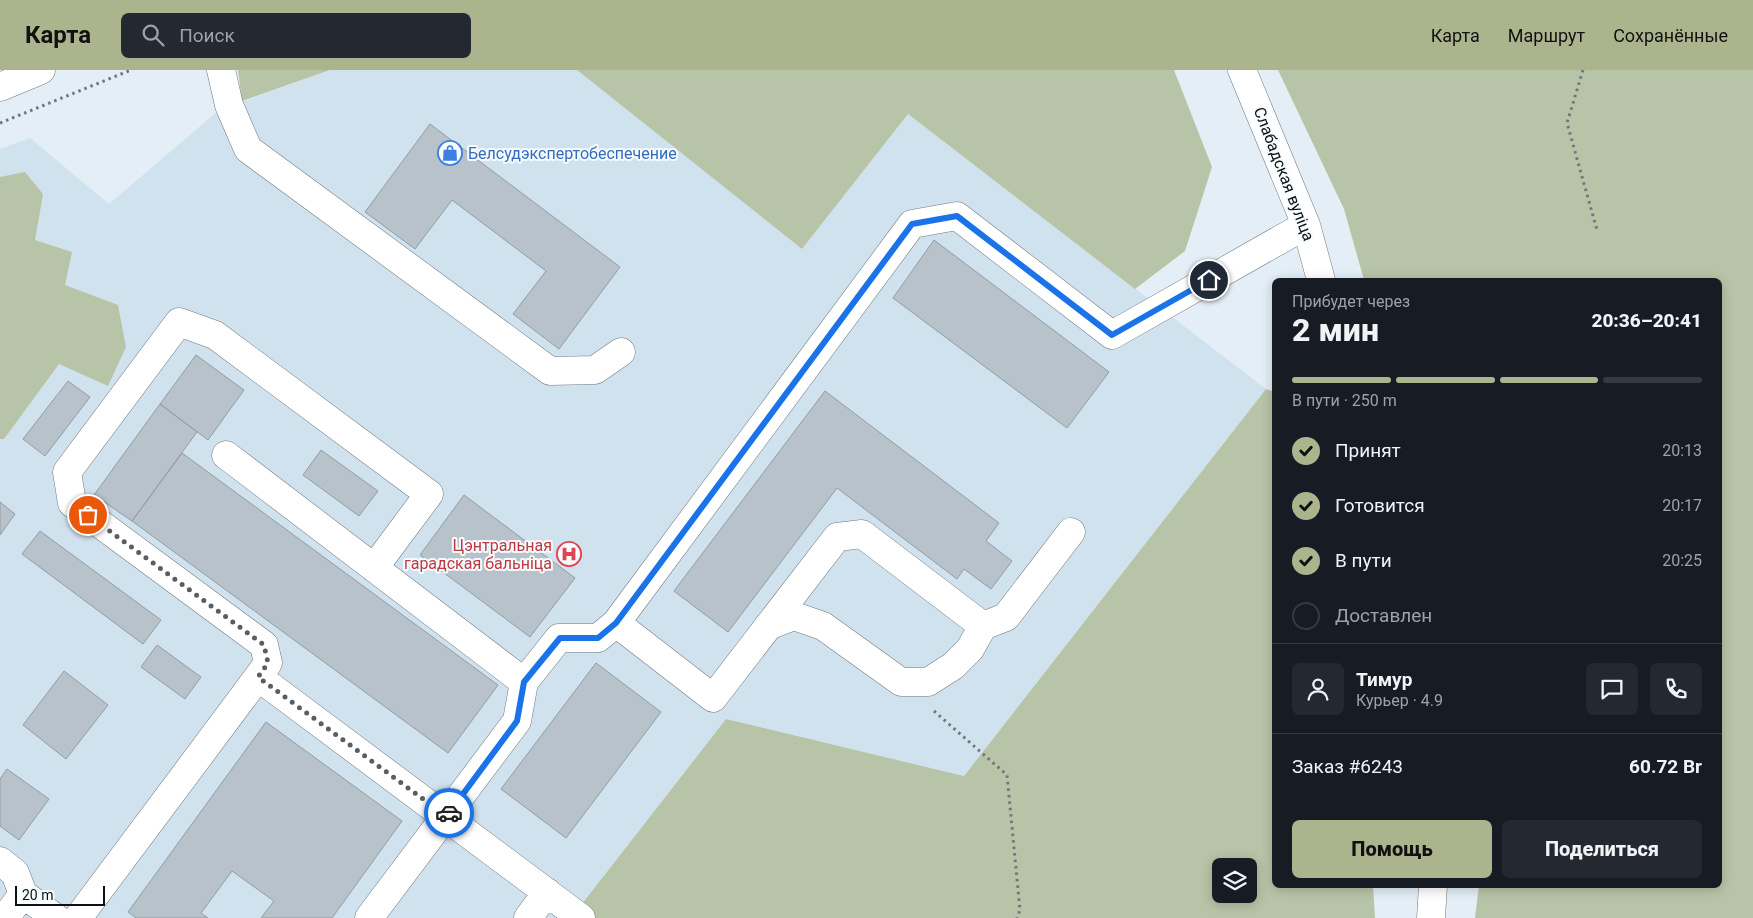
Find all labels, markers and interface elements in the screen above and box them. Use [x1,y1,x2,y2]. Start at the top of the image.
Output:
search box [121,13,471,58]
text: Карта [25,21,91,49]
icon: search [139,21,167,49]
text: Поиск [179,24,235,47]
text: Карта [1431,25,1480,46]
text: Маршрут [1508,25,1585,46]
text: Сохранённые [1613,25,1728,46]
street label: Слабадская вуліца [1250,104,1318,244]
shop icon: Белсудэкспертобеспечение [437,140,463,166]
place label: Белсудэкспертобеспечение [468,144,677,163]
pin [1188,259,1230,301]
icon: home [1195,266,1223,294]
text: Прибудет через [1292,292,1410,311]
text: 20:36–20:41 [1591,309,1702,332]
text: 2 мин [1292,311,1379,349]
text: В пути · 250 m [1292,391,1397,410]
icon: check [1292,437,1320,465]
text: Принят [1335,439,1401,462]
text: 20:13 [1662,441,1702,460]
icon: check [1292,492,1320,520]
pin [67,494,109,536]
text: Готовится [1335,494,1425,517]
text: 20:17 [1662,496,1702,515]
icon: bag [74,501,102,529]
place label: Цэнтральная гарадская бальніца [404,536,552,573]
hospital icon: Цэнтральная гарадская бальніца [556,541,582,567]
icon: check [1292,547,1320,575]
text: В пути [1335,549,1392,572]
text: 20:25 [1662,551,1702,570]
text: Доставлен [1335,604,1432,627]
button: person [1292,663,1344,715]
button: chat [1586,663,1638,715]
button: phone [1650,663,1702,715]
text: Тимур [1356,668,1412,691]
text: Курьер · 4.9 [1356,691,1443,710]
text: Заказ #6243 [1292,755,1403,778]
text: 60.72 Br [1629,755,1702,778]
courier [424,788,474,838]
icon: car [435,799,463,827]
button: Помощь [1292,820,1492,878]
button: Поделиться [1502,820,1702,878]
map controls [1212,858,1257,903]
button: layers [1212,858,1257,903]
scale bar [15,883,105,906]
text: 20 m [22,887,54,903]

